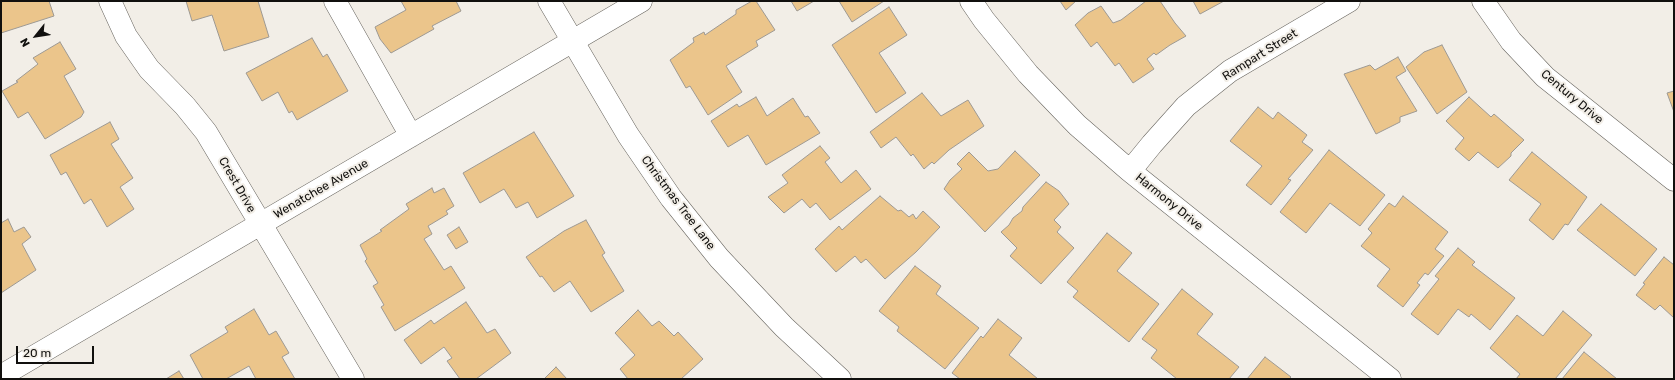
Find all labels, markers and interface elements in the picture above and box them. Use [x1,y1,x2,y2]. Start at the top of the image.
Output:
north arrow [16,16,56,56]
street label: Rampart Street [1220,26,1300,84]
text: N [18,36,33,49]
street label: Century Drive [1538,67,1606,127]
street label: Christmas Tree Lane [638,153,718,253]
street label: Crest Drive [215,155,259,215]
street label: Wenatchee Avenue [271,156,371,222]
street label: Harmony Drive [1132,170,1206,234]
scale bar [18,338,96,364]
text: 20 m [23,346,51,360]

